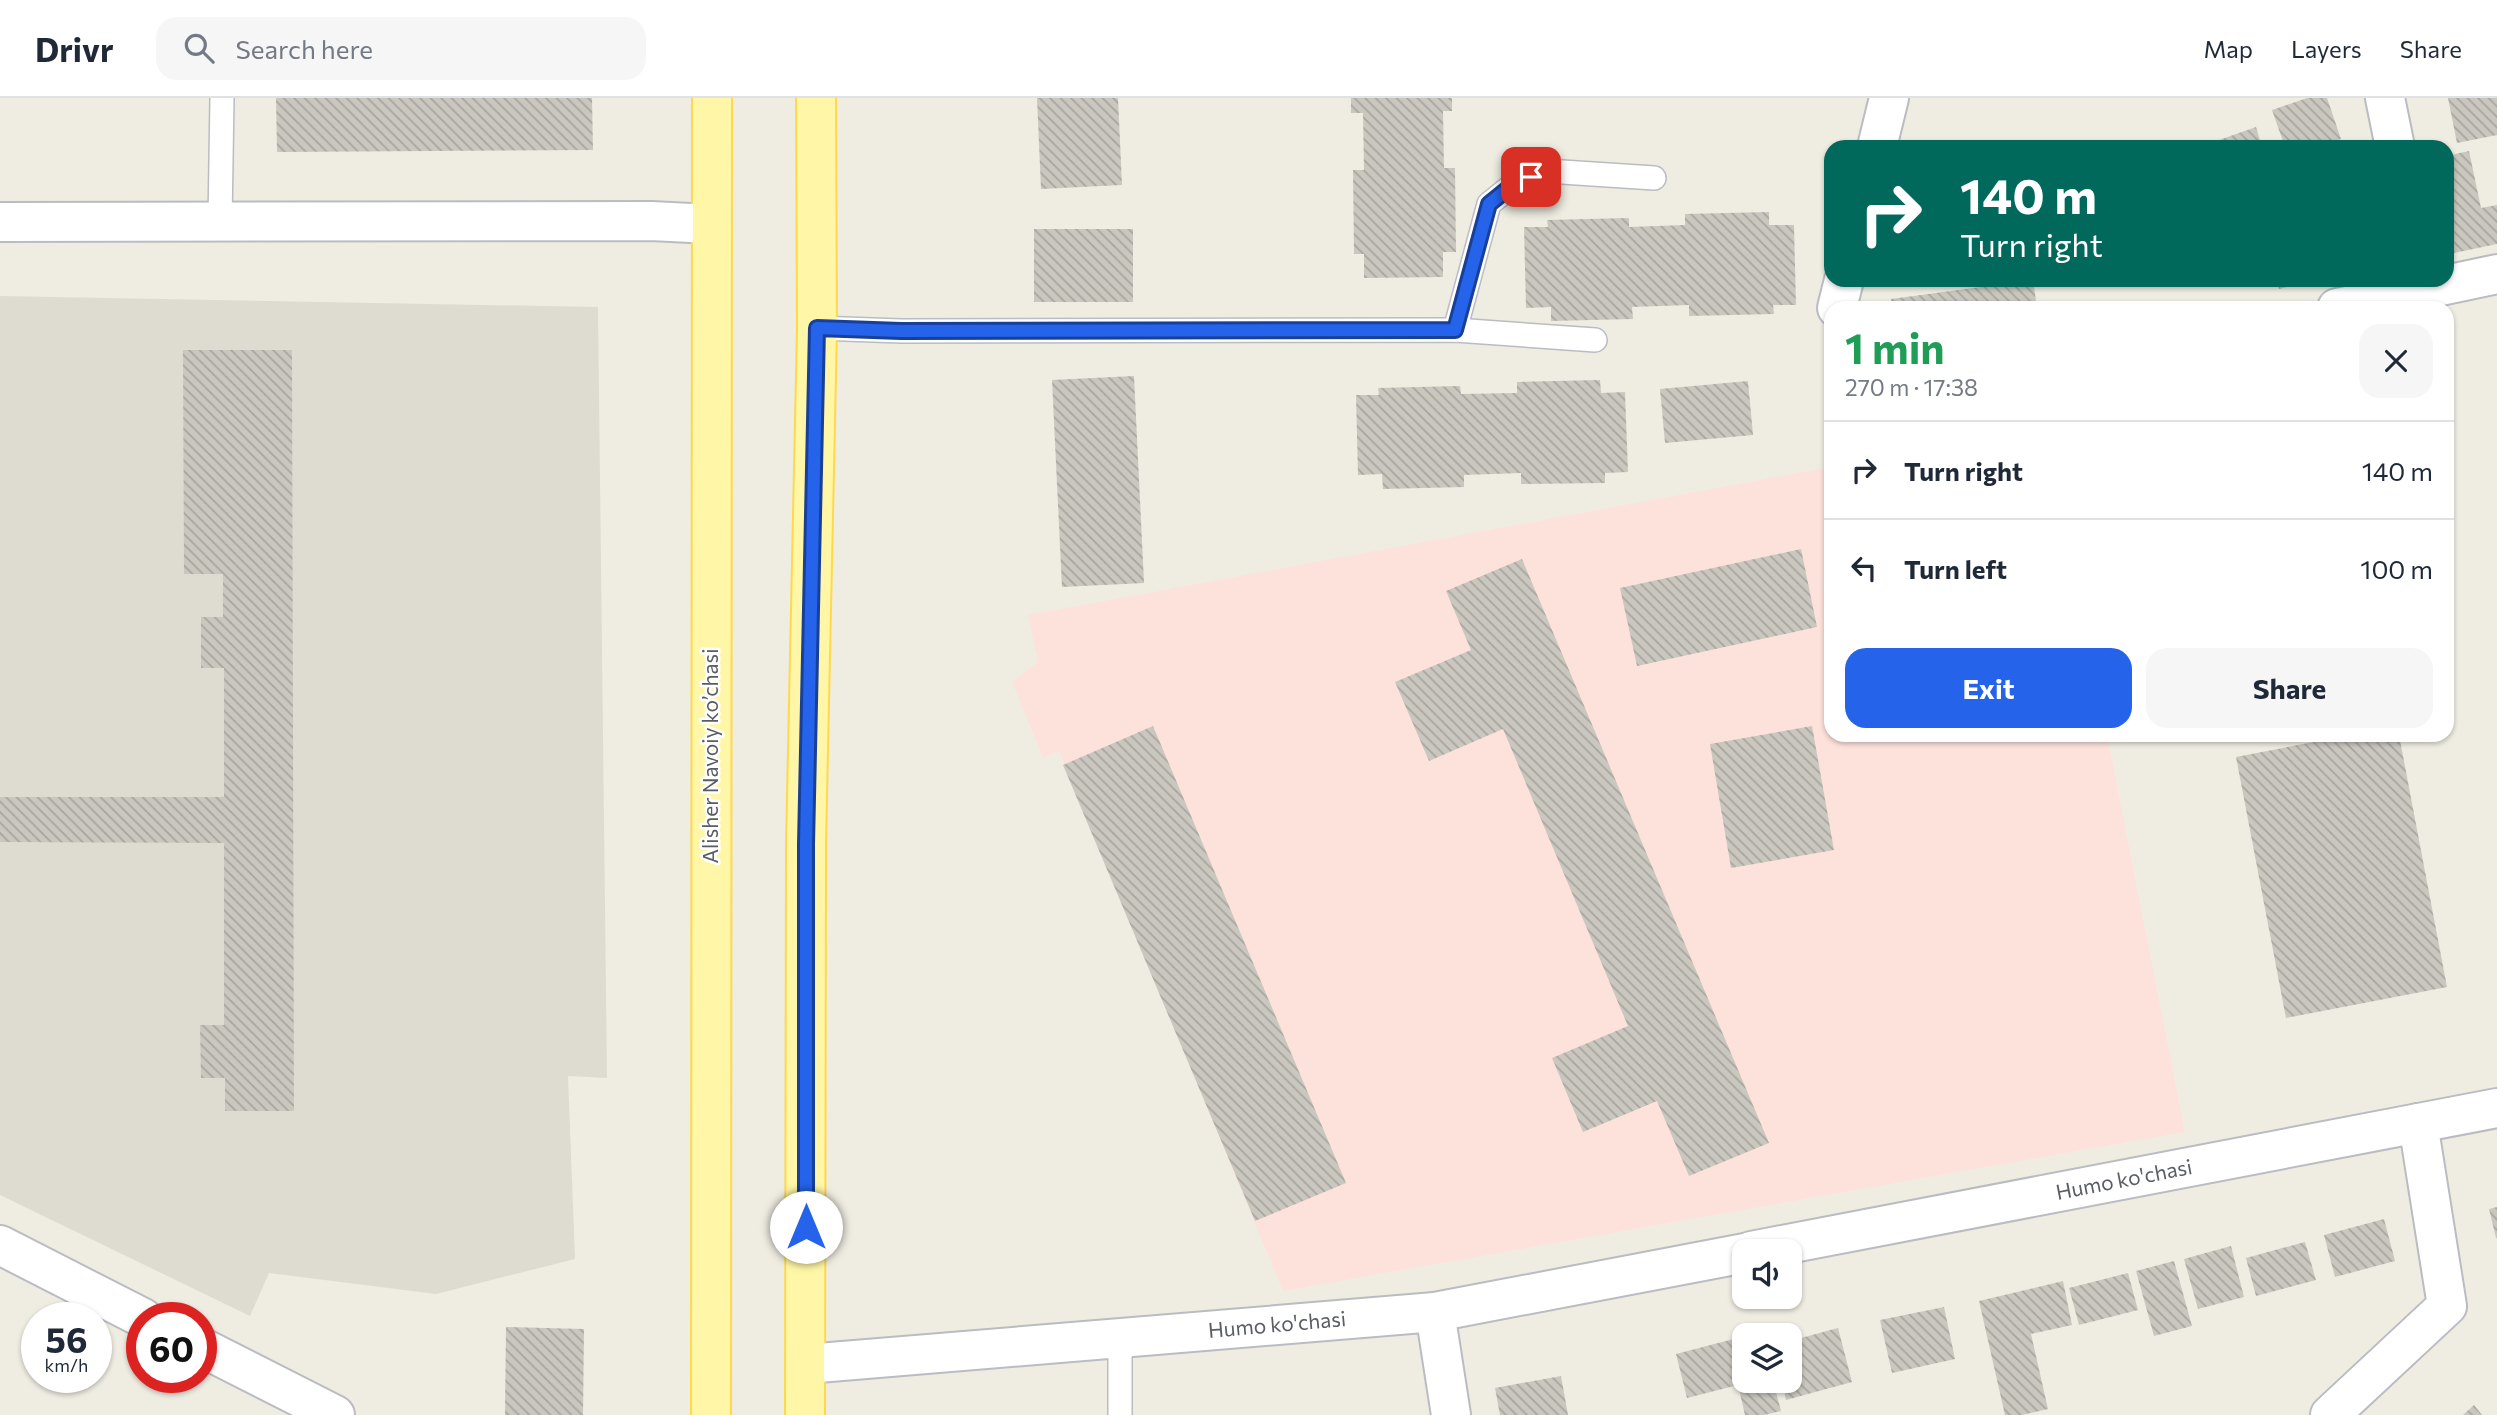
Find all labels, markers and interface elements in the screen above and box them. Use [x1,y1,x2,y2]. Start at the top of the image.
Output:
search box [156,17,646,80]
text: Drivr [35,28,114,69]
icon: search [180,29,218,67]
text: Search here [236,33,373,64]
text: Map [2204,34,2253,63]
text: Layers [2291,34,2362,63]
text: Share [2400,34,2462,63]
pin [1501,147,1561,207]
icon: arrive [1512,158,1550,196]
text: 140 m [1960,164,2097,224]
icon: right [1845,168,1936,259]
text: Turn right [1960,224,2103,264]
text: 1 min [1845,321,1945,373]
button: close [2359,324,2433,398]
text: 270 m · 17:38 [1845,373,1978,401]
icon: right [1845,451,1883,489]
text: Turn right [1904,455,2023,486]
text: 140 m [2362,455,2433,486]
icon: left [1845,549,1883,587]
text: Turn left [1904,553,2007,584]
text: 100 m [2360,553,2433,584]
street label: Alisher Navoiy ko’chasi [697,648,722,864]
button: Exit [1845,648,2132,728]
button: Share [2146,648,2433,728]
street label: Humo ko'chasi [2053,1153,2194,1204]
position arrow [769,1190,843,1264]
map controls [1732,1239,1802,1393]
button: sound [1732,1239,1802,1309]
speed limit sign: 60 [126,1302,217,1393]
street label: Humo ko'chasi [1207,1305,1347,1342]
text: 56 [45,1317,87,1360]
button: layers [1732,1323,1802,1393]
text: km/h [45,1354,88,1376]

